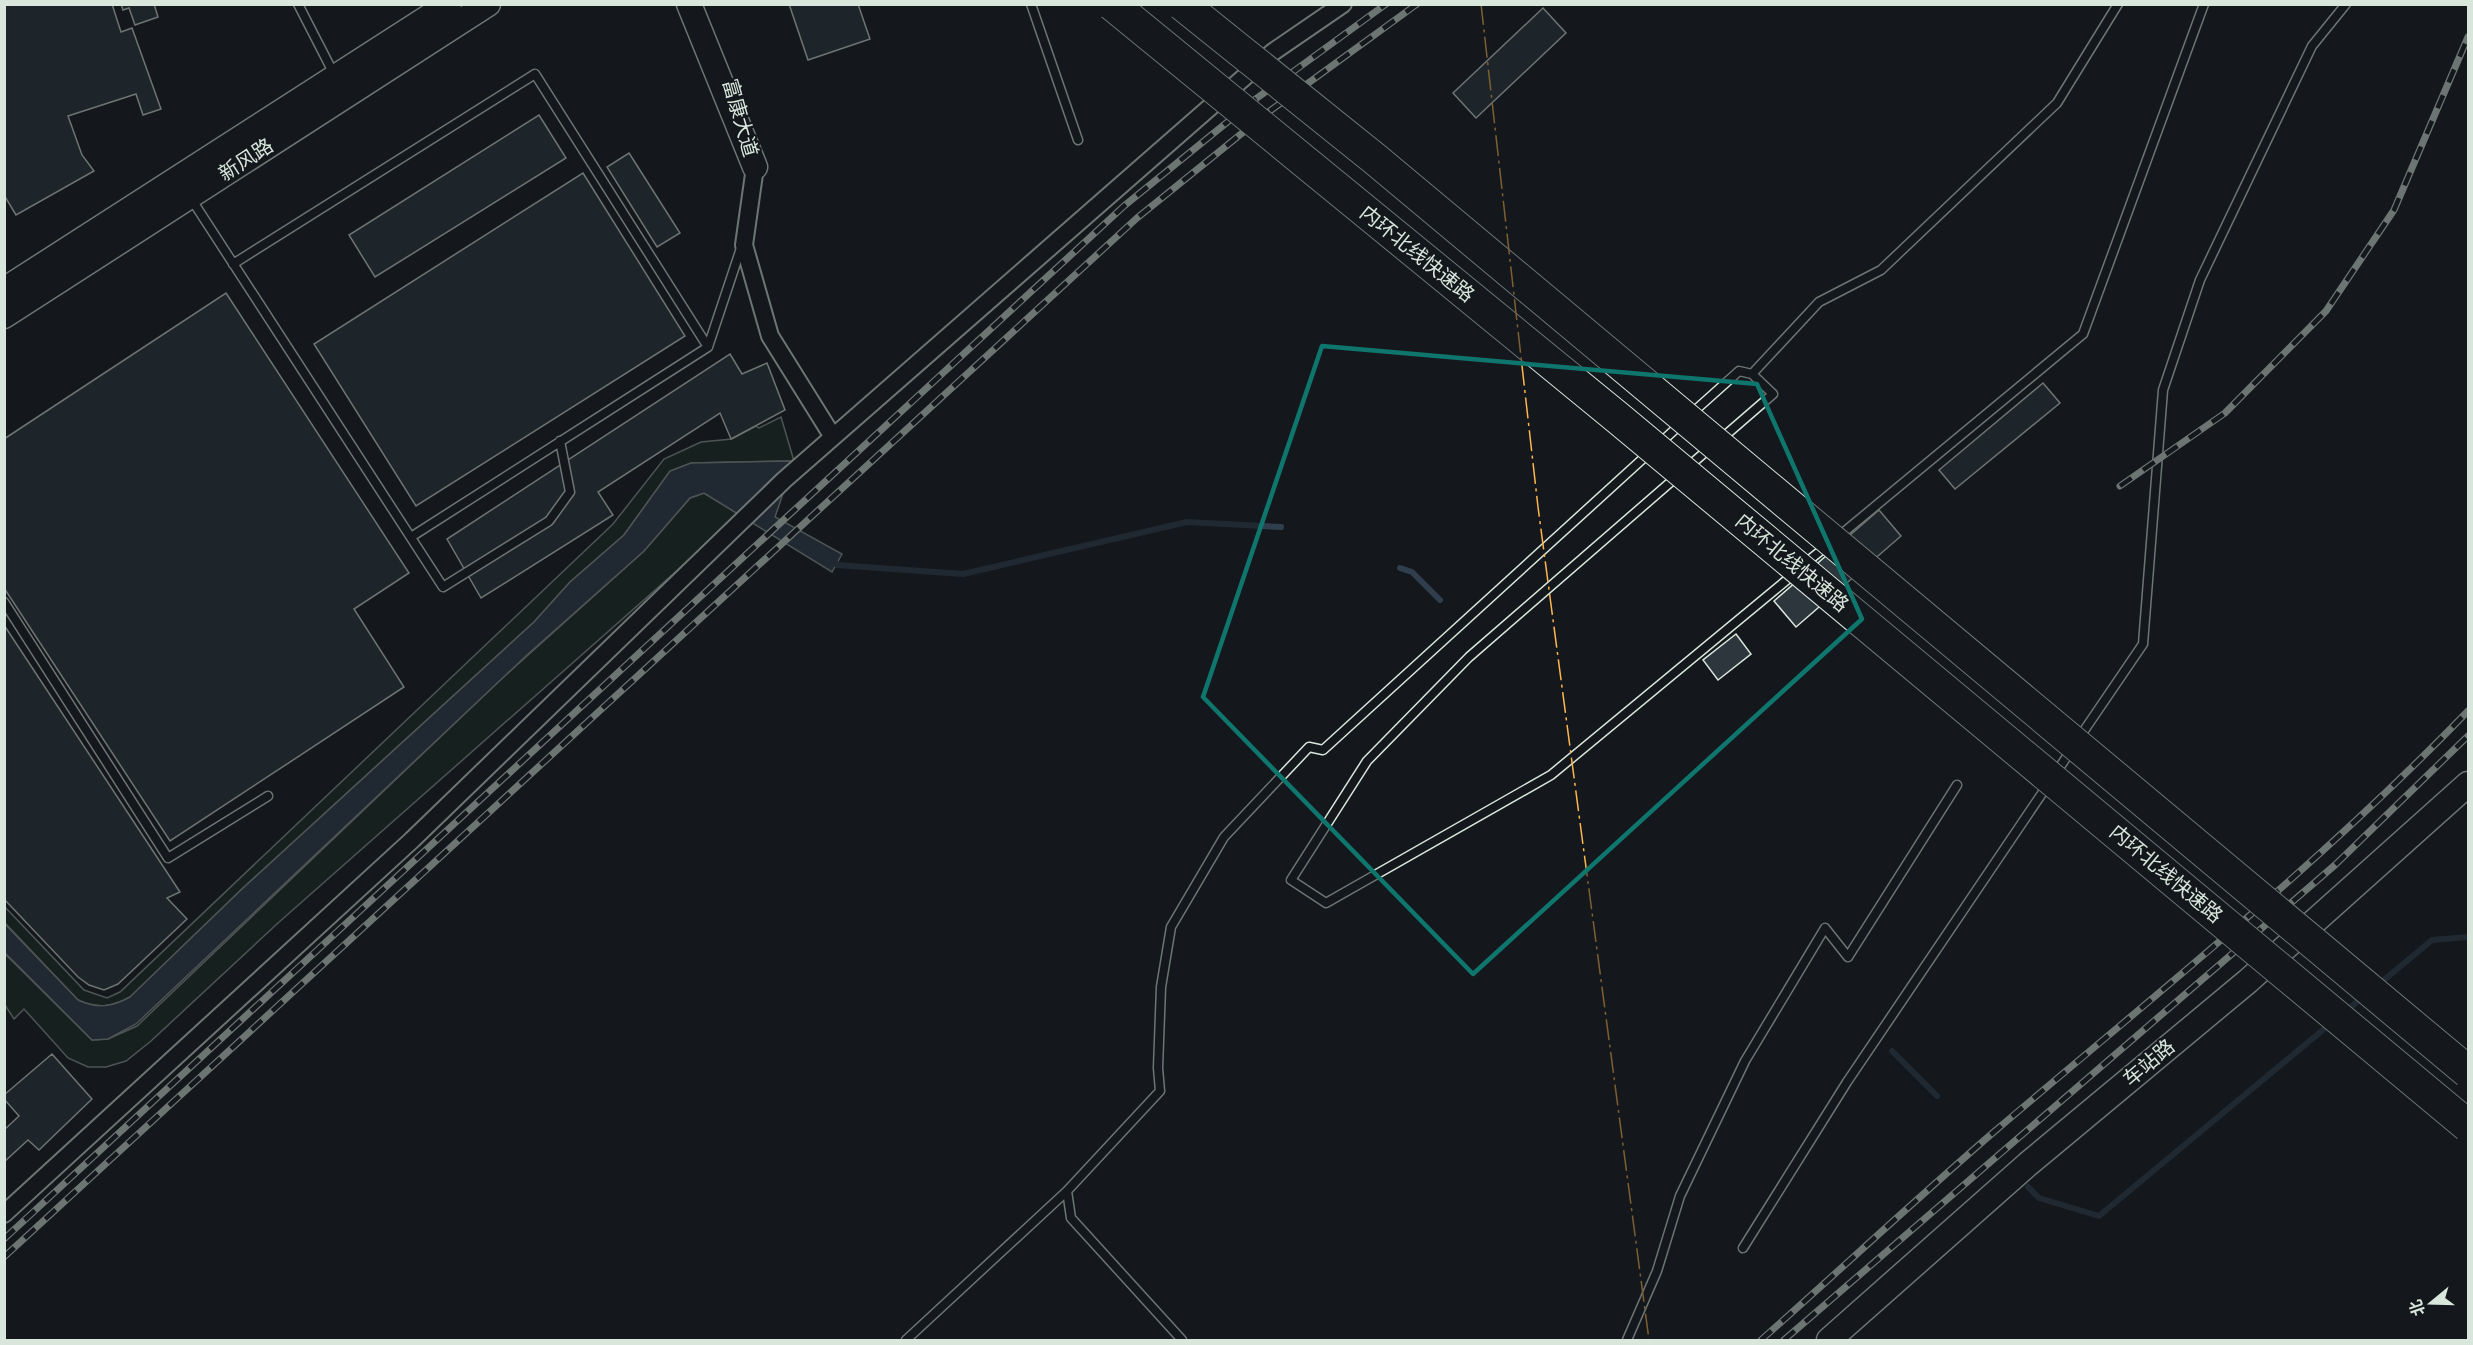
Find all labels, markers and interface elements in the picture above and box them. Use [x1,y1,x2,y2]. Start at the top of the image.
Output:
street label: 富康大道 [718,76,762,160]
street label: 新风路 [215,134,277,186]
street label: 内环北线快速路 [1355,201,1479,307]
street label: 内环北线快速路 [1731,509,1853,617]
street label: 内环北线快速路 [2105,820,2227,928]
street label: 车站路 [2119,1035,2179,1091]
north arrow [2401,1273,2461,1333]
text: 北 [2406,1297,2429,1318]

